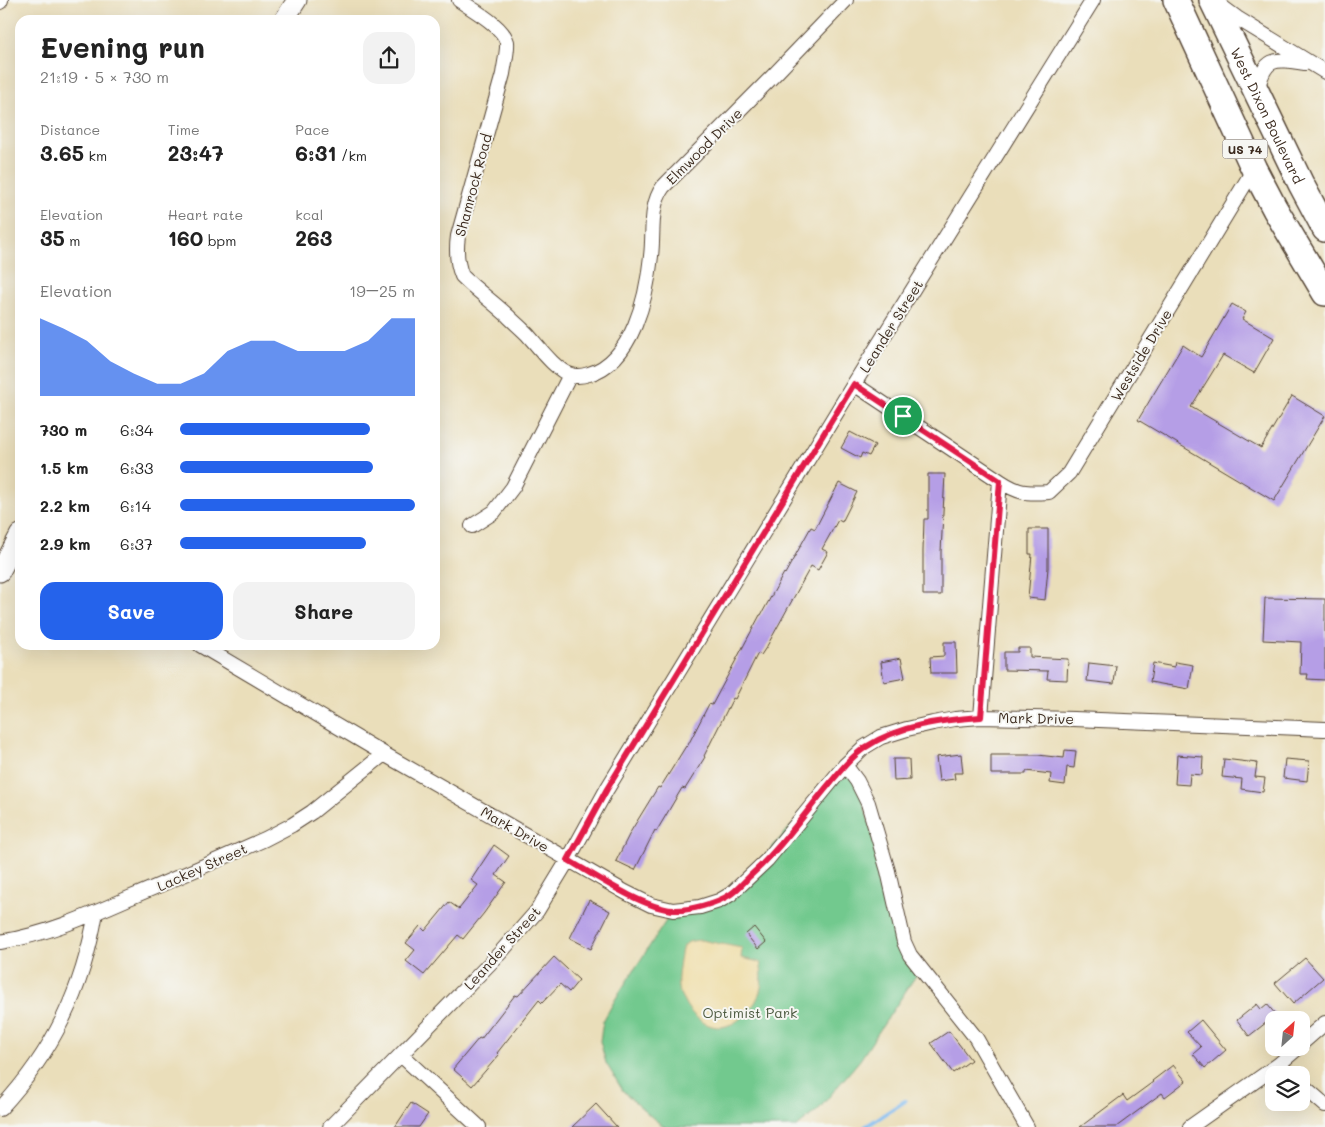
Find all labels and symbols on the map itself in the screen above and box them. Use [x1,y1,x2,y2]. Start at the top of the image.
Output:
street label: West Dixon Boulevard [1227,44,1309,187]
street label: Elmwood Drive [662,104,746,188]
street label: Shamrock Road [450,131,496,239]
road number: US 74 [1222,140,1268,158]
street label: Leander Street [855,276,927,376]
street label: Westside Drive [1106,306,1176,404]
pin [882,395,924,437]
street label: Mark Drive [998,708,1074,728]
street label: Mark Drive [477,802,553,856]
street label: Lackey Street [154,839,250,895]
street label: Leander Street [459,902,545,994]
park label: Optimist Park [703,1003,797,1022]
north arrow [1265,1011,1310,1056]

